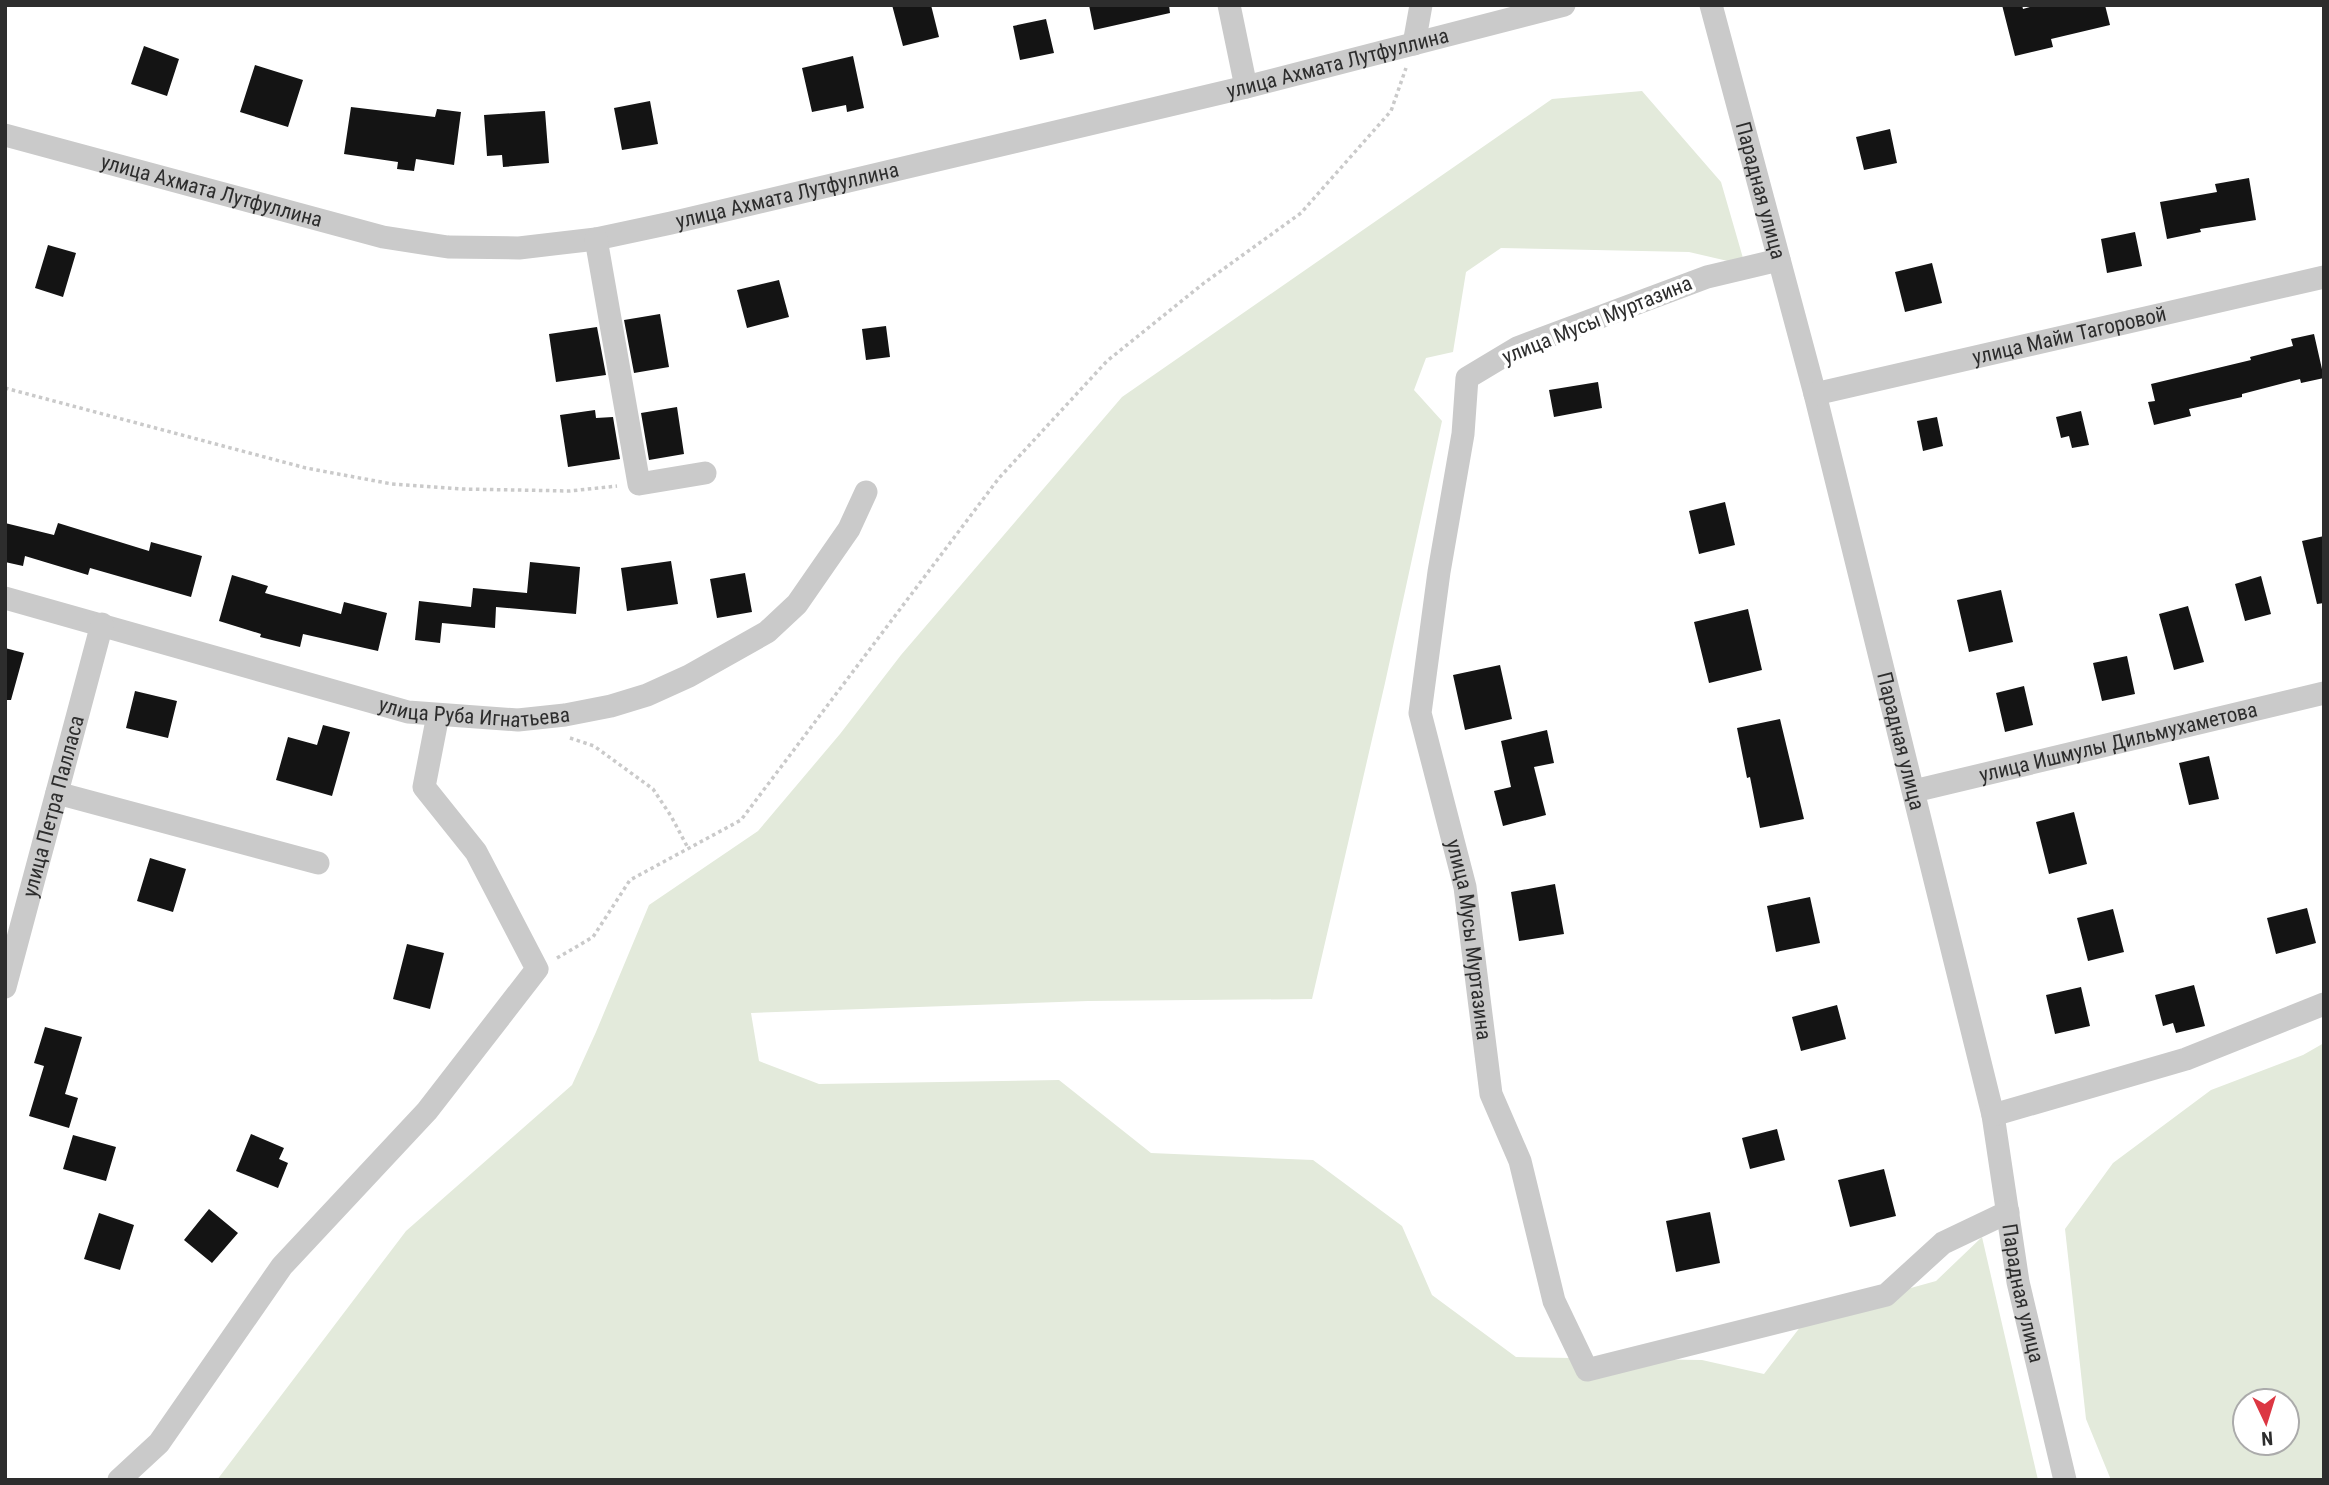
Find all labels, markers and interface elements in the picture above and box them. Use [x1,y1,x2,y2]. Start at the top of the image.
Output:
street label: улица Ахмата Лутфуллина [1224,23,1451,103]
street label: Парадная улица [1731,119,1790,262]
street label: улица Ахмата Лутфуллина [98,149,325,232]
street label: улица Ахмата Лутфуллина [673,158,901,233]
street label: улица Мусы Муртазина [1499,271,1695,369]
street label: улица Майи Тагоровой [1970,302,2169,369]
street label: Парадная улица [1872,669,1929,812]
street label: улица Руба Игнатьева [376,692,571,732]
street label: улица Ишмулы Дильмухаметова [1977,697,2260,787]
street label: улица Петра Палласа [18,713,89,900]
street label: улица Мусы Муртазина [1441,837,1496,1041]
street label: Парадная улица [1997,1222,2049,1365]
north arrow [2231,1387,2301,1457]
text: N [2261,1427,2274,1450]

